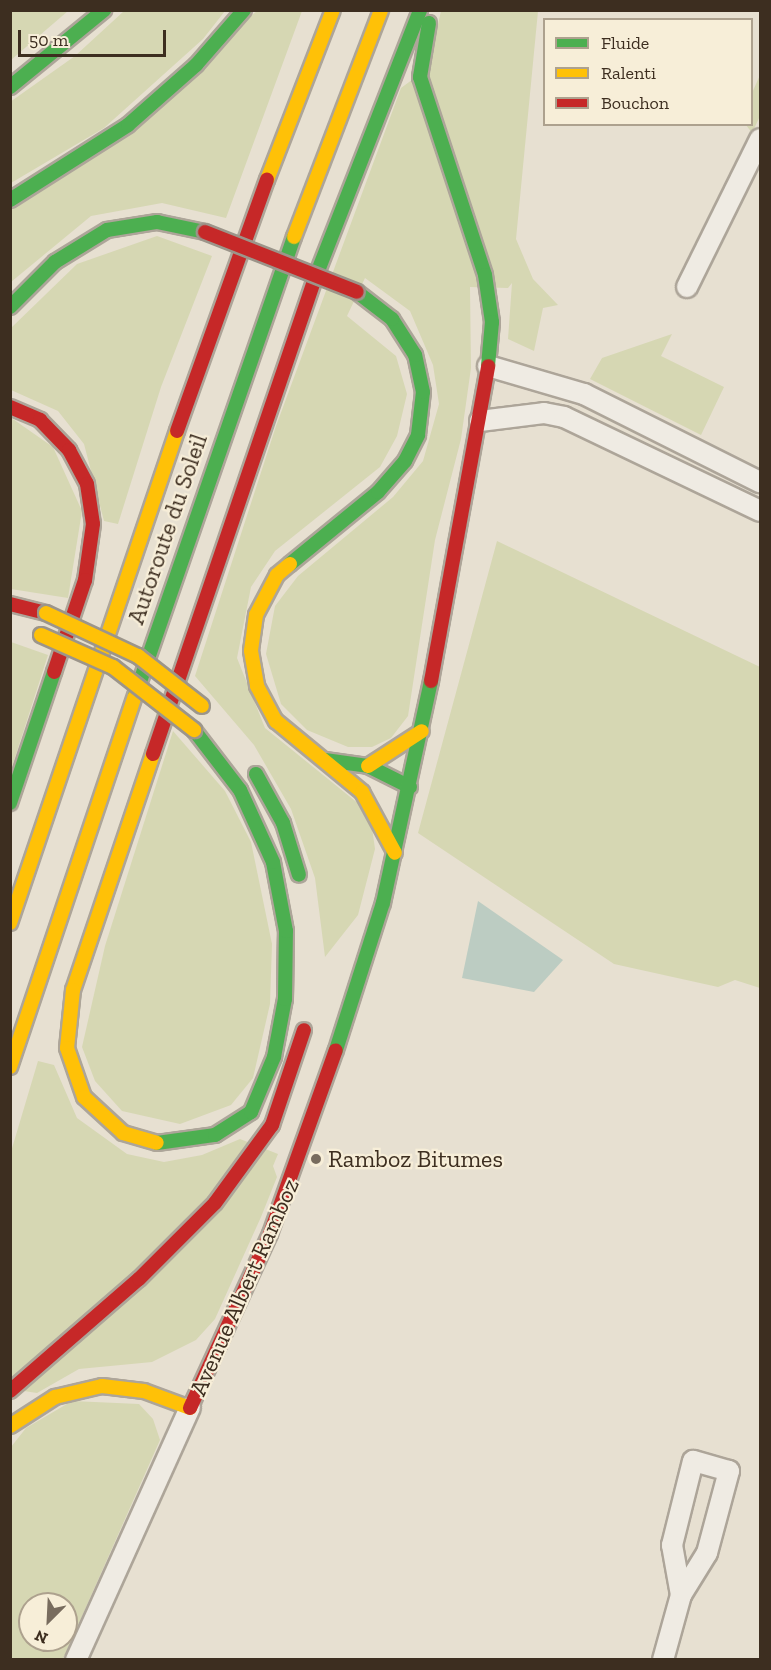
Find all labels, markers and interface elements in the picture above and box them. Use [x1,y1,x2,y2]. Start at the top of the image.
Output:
scale bar [21,18,170,56]
legend [543,18,753,126]
text: 50 m [29,29,68,51]
text: Fluide [601,32,649,54]
text: Ralenti [601,62,656,84]
text: Bouchon [601,92,669,114]
street label: Autoroute du Soleil [121,430,213,628]
place label: Ramboz Bitumes [328,1145,503,1173]
marker: Ramboz Bitumes [309,1152,323,1166]
street label: Avenue Albert Ramboz [183,1174,305,1400]
north arrow [18,1592,78,1652]
text: N [32,1626,51,1648]

